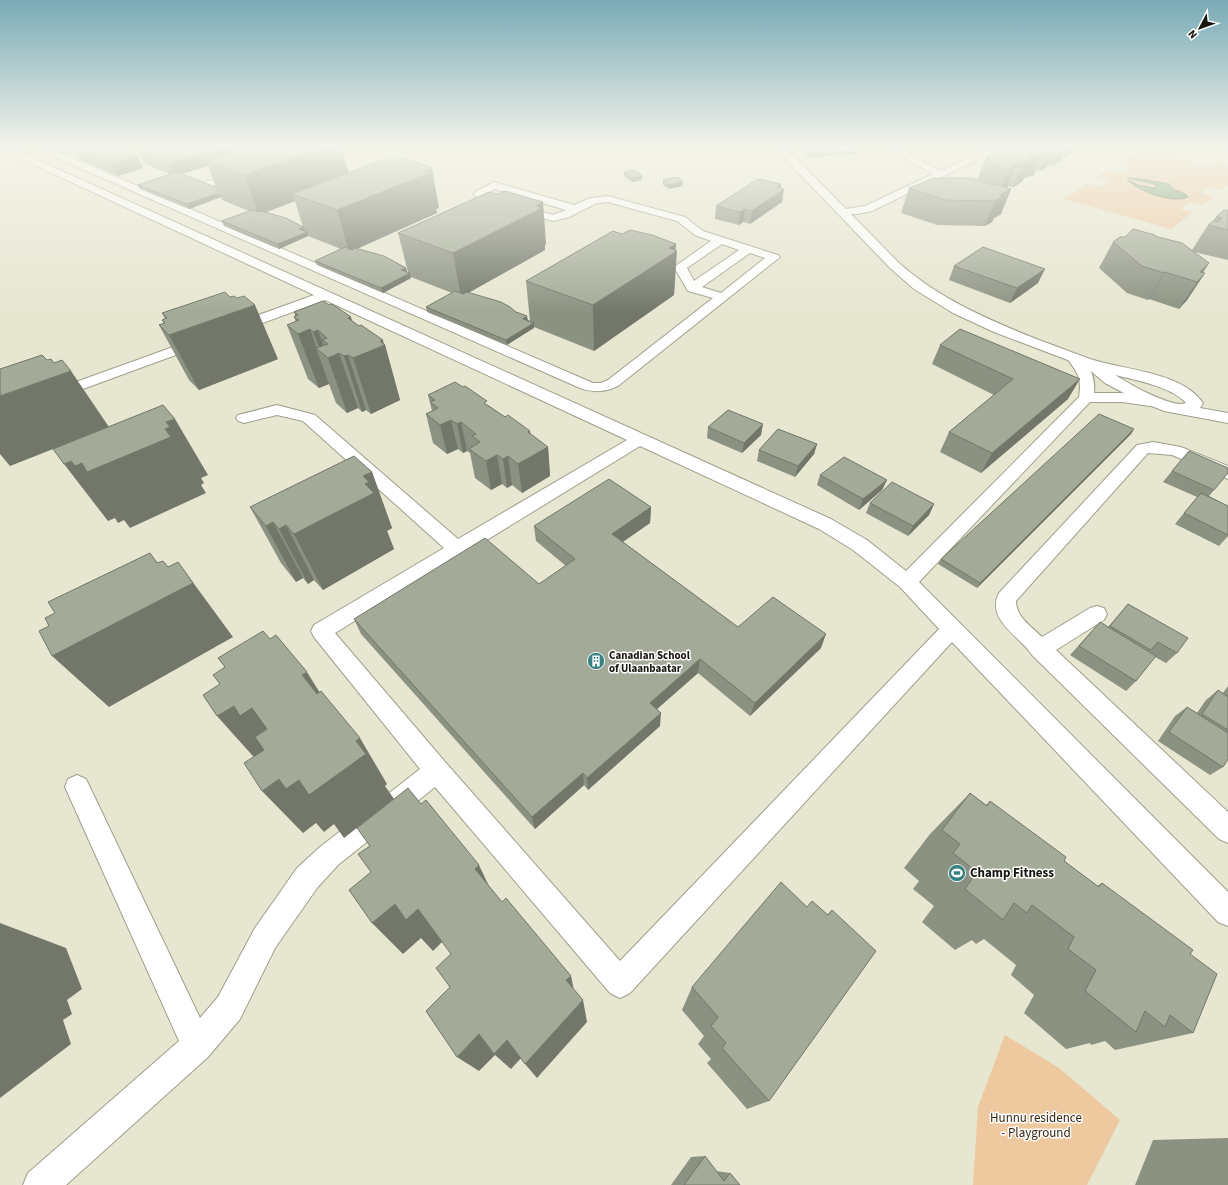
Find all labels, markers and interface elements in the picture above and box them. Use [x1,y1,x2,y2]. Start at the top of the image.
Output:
north arrow [1180,8,1220,48]
text: N [1185,27,1201,42]
place label: Canadian School of Ulaanbaatar [609,648,691,676]
building icon: Canadian School of Ulaanbaatar [586,651,606,671]
sports icon: Champ Fitness [947,863,967,883]
place label: Champ Fitness [970,864,1054,882]
park label: Hunnu residence - Playground [990,1109,1082,1142]

